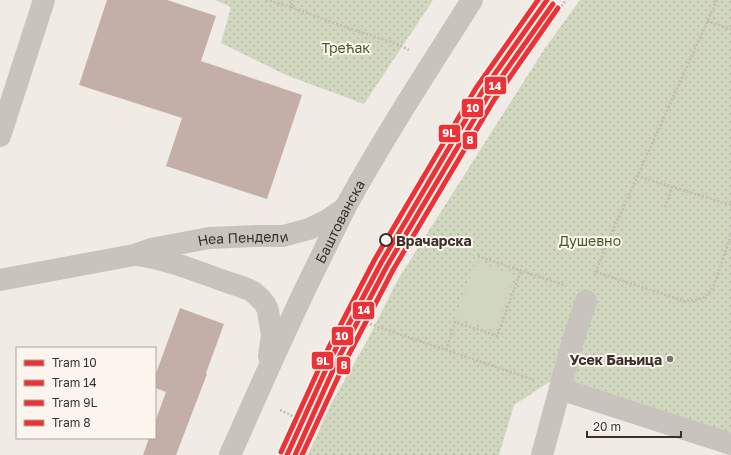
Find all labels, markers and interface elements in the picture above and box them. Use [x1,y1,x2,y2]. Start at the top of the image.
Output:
park label: Трећак [322,39,370,56]
line badge: 14 [484,76,507,95]
text: 14 [489,79,501,92]
line badge: 10 [461,98,484,118]
text: 10 [467,101,479,114]
line badge: 9L [438,124,461,143]
text: 9L [442,126,456,139]
line badge: 8 [462,131,478,150]
text: 8 [466,133,474,146]
street label: Баштованска [311,176,368,266]
street label: Неа Пендели [196,227,290,249]
place label: Врачарска [396,232,472,249]
park label: Душевно [559,232,621,249]
marker: Врачарска [379,233,393,247]
line badge: 14 [352,301,375,320]
text: 14 [358,303,370,316]
line badge: 10 [331,326,354,346]
text: 10 [336,329,348,342]
legend [16,347,156,439]
line badge: 9L [311,351,334,370]
place label: Усек Бањица [569,351,662,368]
text: 9L [316,354,330,367]
marker: Усек Бањица [665,354,675,364]
text: Tram 10 [52,355,97,370]
line badge: 8 [336,356,351,375]
text: 8 [340,358,348,371]
text: Tram 14 [52,375,96,390]
text: Tram 9L [52,395,98,410]
scale bar [587,413,681,439]
text: Tram 8 [52,415,91,430]
text: 20 m [593,419,621,434]

